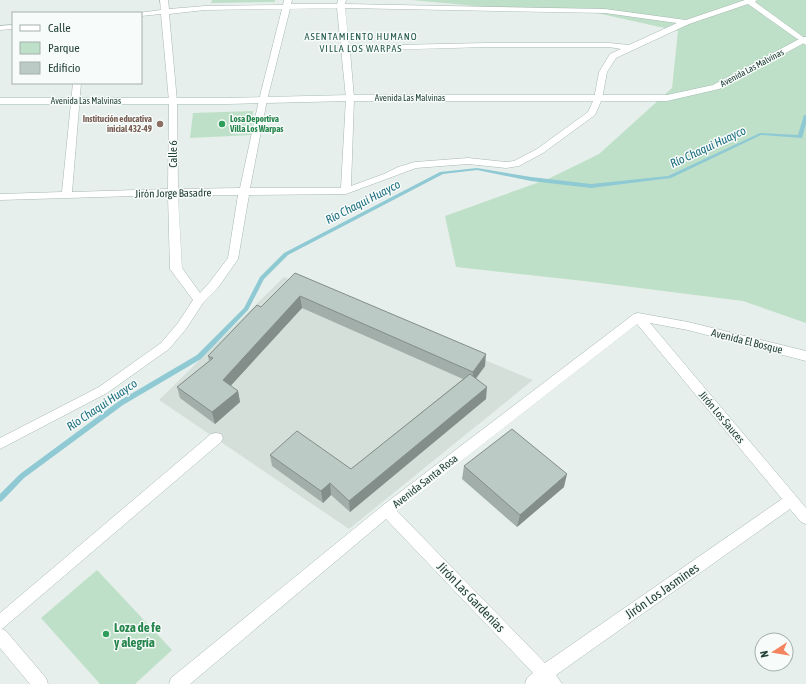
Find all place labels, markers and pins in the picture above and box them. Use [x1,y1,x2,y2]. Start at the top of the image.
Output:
place label: Institución educativa inicial 432-49 [83,114,152,134]
place label: Losa Deportiva Villa Los Warpas [229,114,284,134]
marker: Institución educativa inicial 432-49 [155,119,165,129]
marker: Losa Deportiva Villa Los Warpas [217,119,227,129]
place label: Loza de fe y alegría [114,620,161,650]
marker: Loza de fe y alegría [101,629,111,639]

